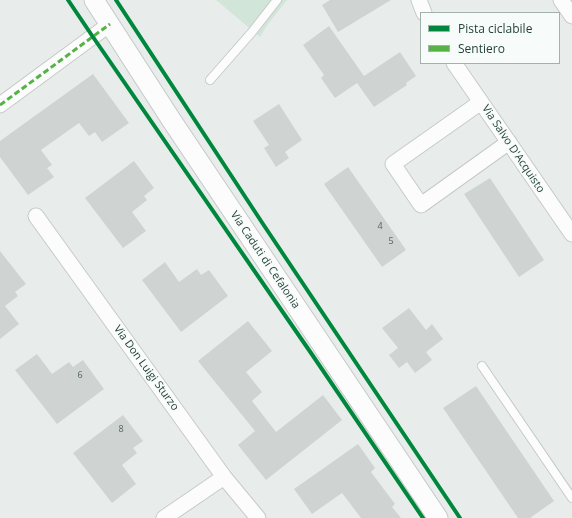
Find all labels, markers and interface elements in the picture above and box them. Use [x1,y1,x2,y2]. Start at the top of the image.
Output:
legend [420,12,560,64]
text: Pista ciclabile [458,20,532,37]
text: Sentiero [458,40,505,57]
street label: Via Salvo D'Acquisto [479,103,547,195]
street label: Via Caduti di Cefalonia [227,209,303,311]
house number: 4 [377,221,383,231]
house number: 5 [388,236,394,246]
street label: Via Don Luigi Sturzo [111,323,181,413]
house number: 6 [77,370,83,380]
house number: 8 [118,424,124,434]

